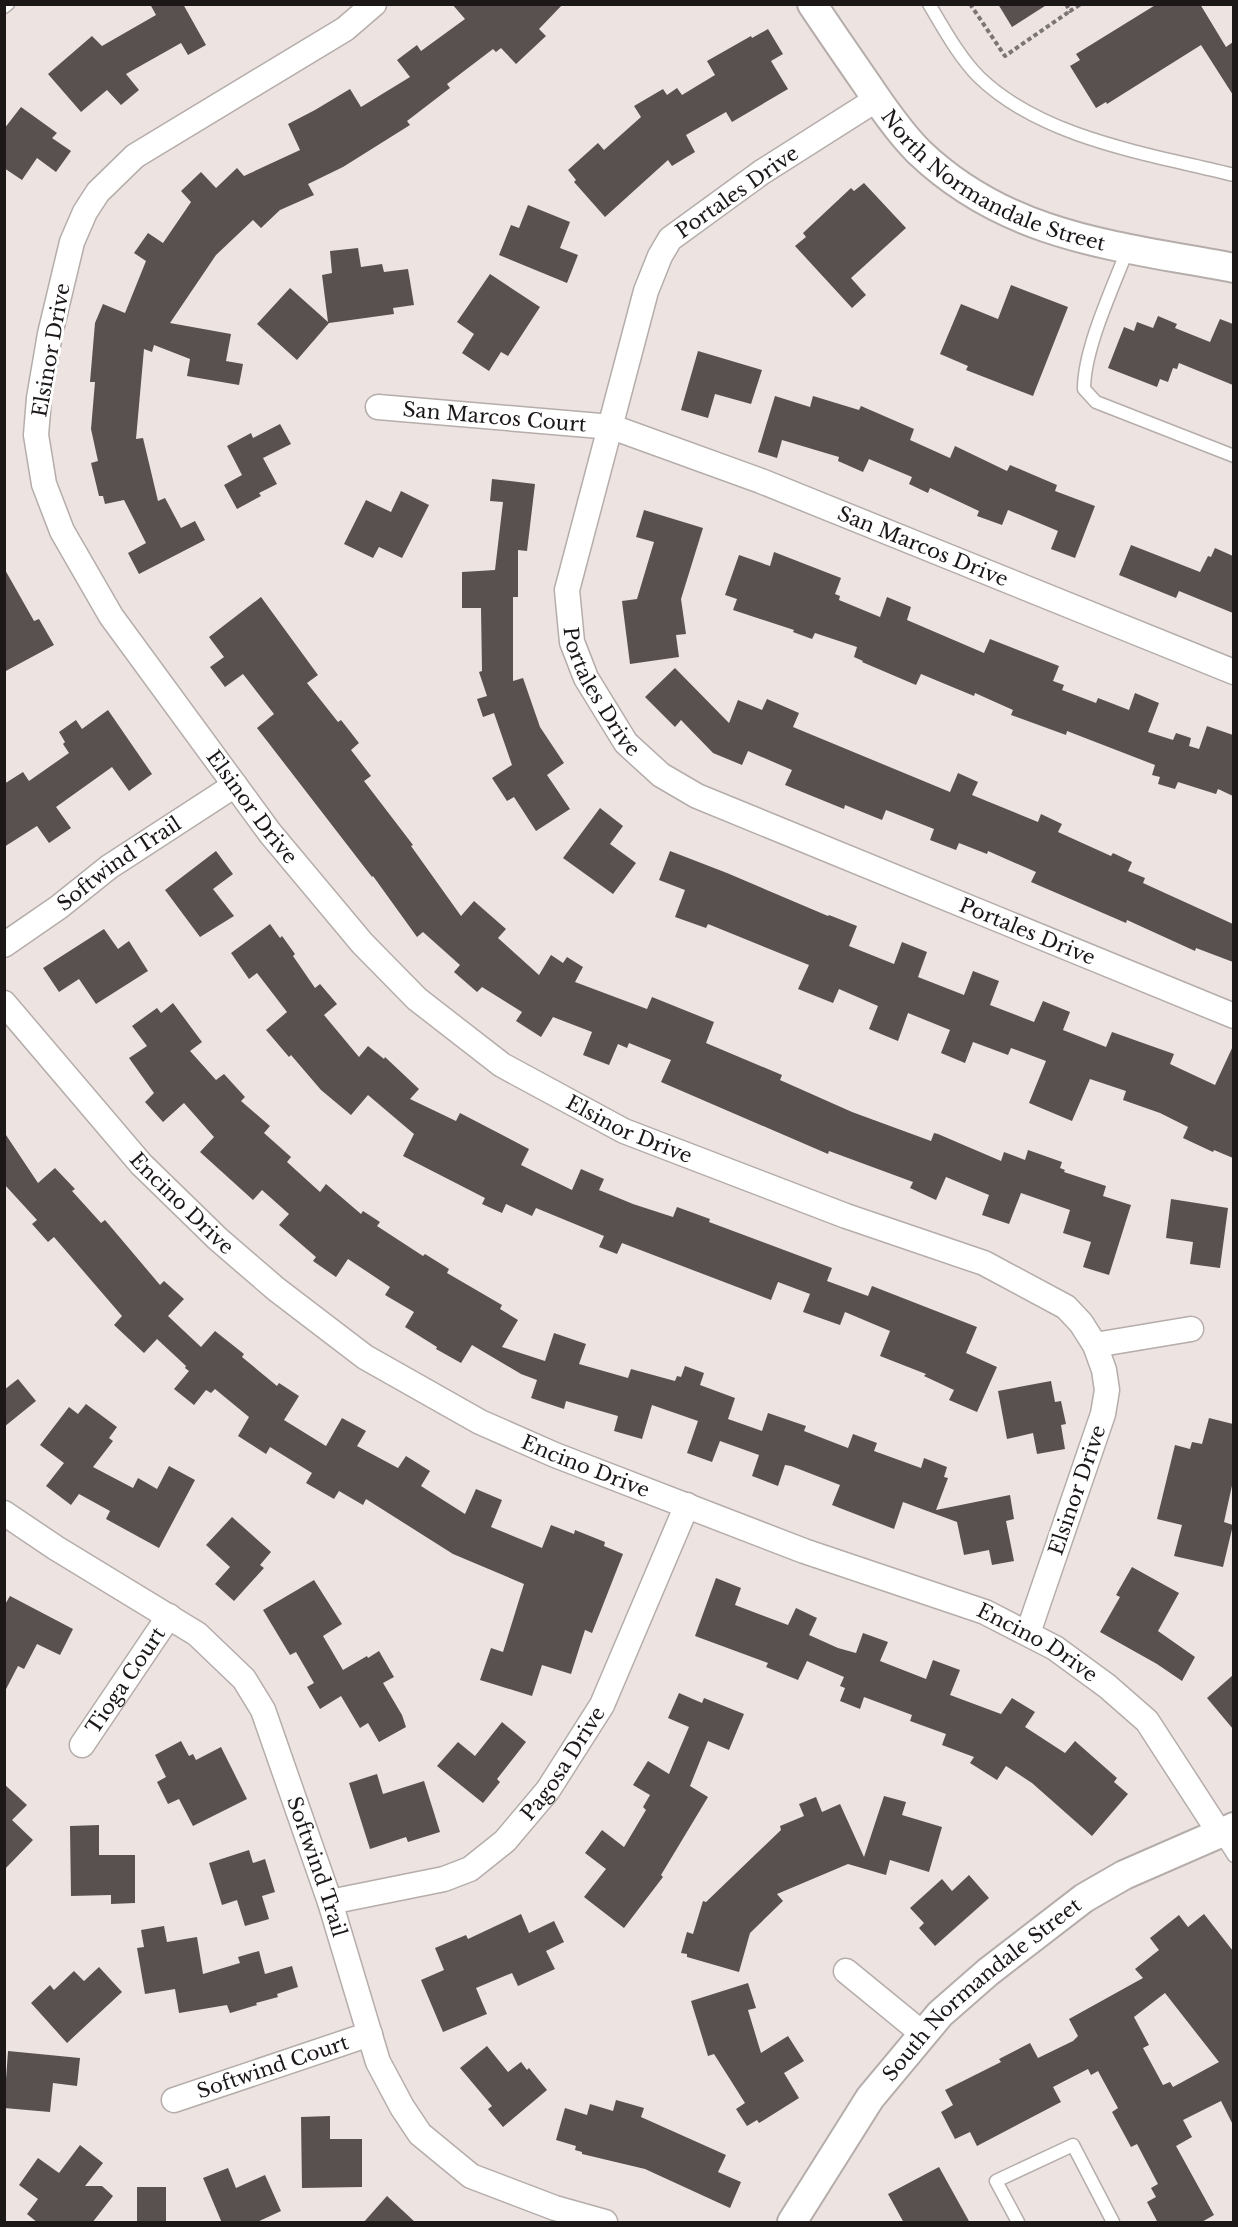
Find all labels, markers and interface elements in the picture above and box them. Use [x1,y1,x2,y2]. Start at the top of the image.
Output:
street label: North Normandale Street [876,105,1108,256]
street label: Portales Drive [671,141,803,243]
street label: Elsinor Drive [27,281,75,419]
street label: San Marcos Court [402,397,588,437]
street label: San Marcos Drive [834,501,1012,592]
street label: Portales Drive [559,626,645,762]
street label: Elsinor Drive [201,746,302,869]
street label: Softwind Trail [52,811,185,916]
street label: Portales Drive [956,893,1099,970]
street label: Elsinor Drive [562,1090,696,1168]
street label: Encino Drive [125,1148,239,1259]
street label: Elsinor Drive [1044,1422,1110,1558]
street label: Encino Drive [518,1430,653,1502]
street label: Encino Drive [973,1598,1102,1687]
street label: Tioga Court [81,1622,170,1738]
street label: Pagosa Drive [516,1702,610,1825]
street label: Softwind Trail [282,1793,352,1940]
street label: South Normandale Street [877,1893,1086,2086]
street label: Softwind Court [194,2030,352,2103]

